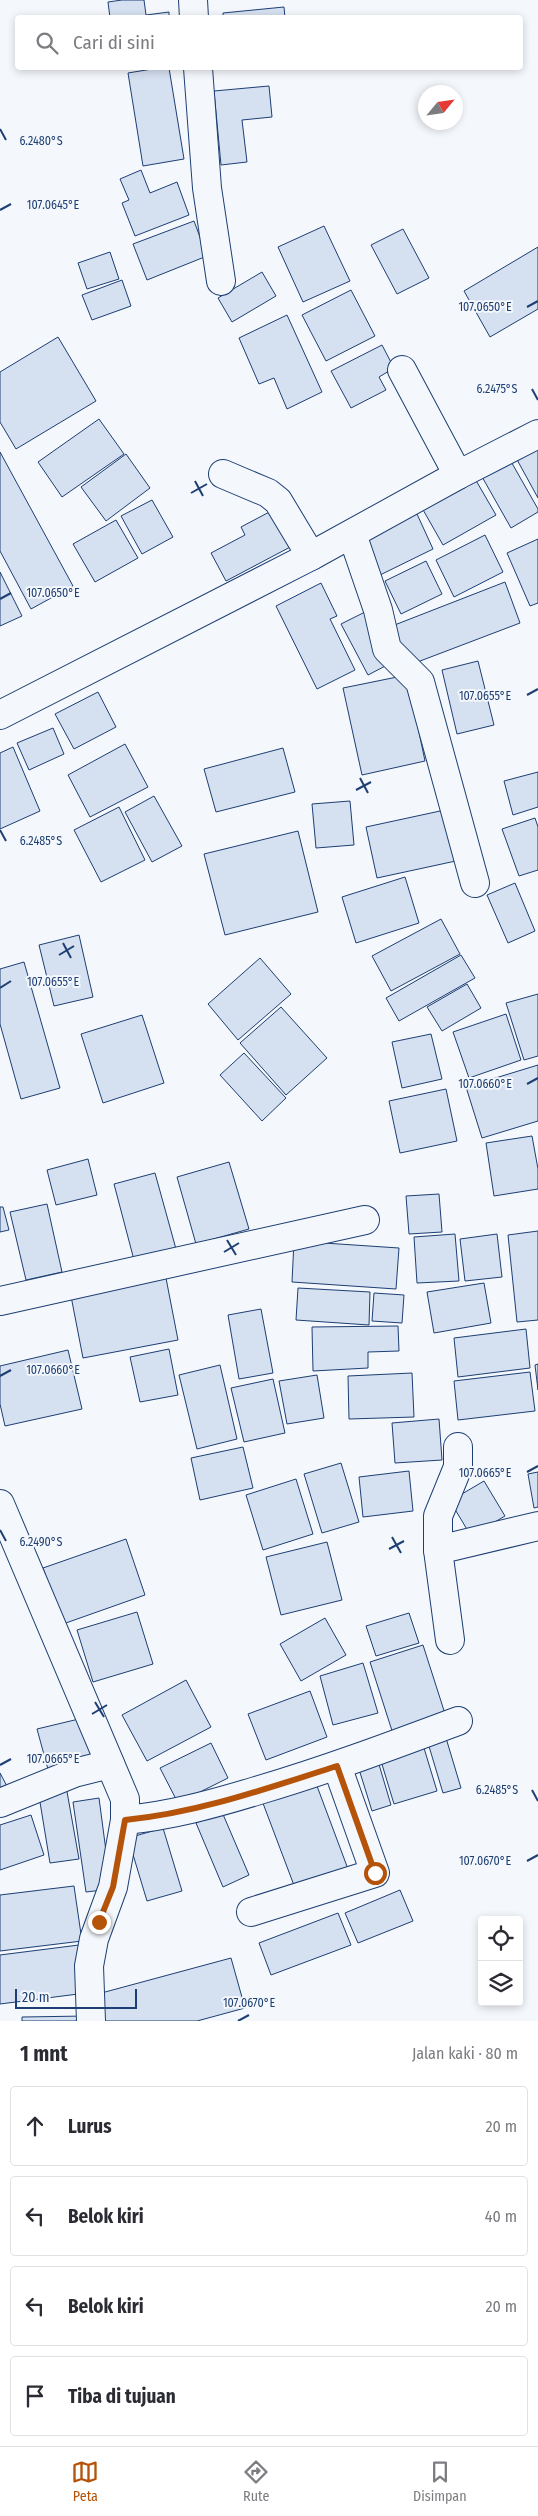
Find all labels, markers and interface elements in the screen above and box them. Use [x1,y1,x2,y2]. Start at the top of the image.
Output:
search box [15,15,523,70]
icon: search [33,29,61,57]
text: Cari di sini [73,31,155,54]
north arrow [418,85,463,130]
text: 6.2480°S [19,134,63,148]
text: 107.0645°E [27,198,80,212]
text: 107.0650°E [458,300,512,314]
text: 6.2475°S [477,382,517,396]
text: 107.0650°E [26,586,80,600]
text: 107.0655°E [459,689,511,703]
text: 6.2485°S [20,834,62,848]
text: 107.0655°E [27,975,79,989]
text: 107.0660°E [458,1077,512,1091]
text: 107.0660°E [26,1363,80,1377]
text: 107.0665°E [459,1466,512,1480]
text: 6.2490°S [20,1535,62,1549]
text: 107.0665°E [27,1752,80,1766]
text: 6.2485°S [476,1783,518,1797]
text: 107.0670°E [459,1854,511,1868]
route start [364,1862,387,1885]
route end [88,1911,111,1934]
map controls [478,1916,523,2006]
button: locate [478,1916,523,1961]
button: layers [478,1961,523,2006]
scale bar [15,1986,138,2009]
text: 20 m [22,1989,50,2006]
text: 107.0670°E [223,1996,275,2010]
text: 1 mnt [20,2041,68,2067]
text: Jalan kaki · 80 m [412,2044,518,2063]
icon: ahead [21,2112,49,2140]
text: Lurus [68,2115,112,2138]
text: 20 m [486,2117,517,2136]
icon: left [21,2202,49,2230]
text: Belok kiri [68,2205,144,2228]
text: 40 m [485,2207,517,2226]
icon: left [21,2292,49,2320]
text: Belok kiri [68,2295,144,2318]
text: 20 m [486,2297,517,2316]
icon: arrive [21,2382,49,2410]
text: Tiba di tujuan [68,2385,176,2408]
tab: Peta [71,2458,99,2505]
tab: Rute [242,2458,270,2505]
tab: Disimpan [413,2458,467,2505]

